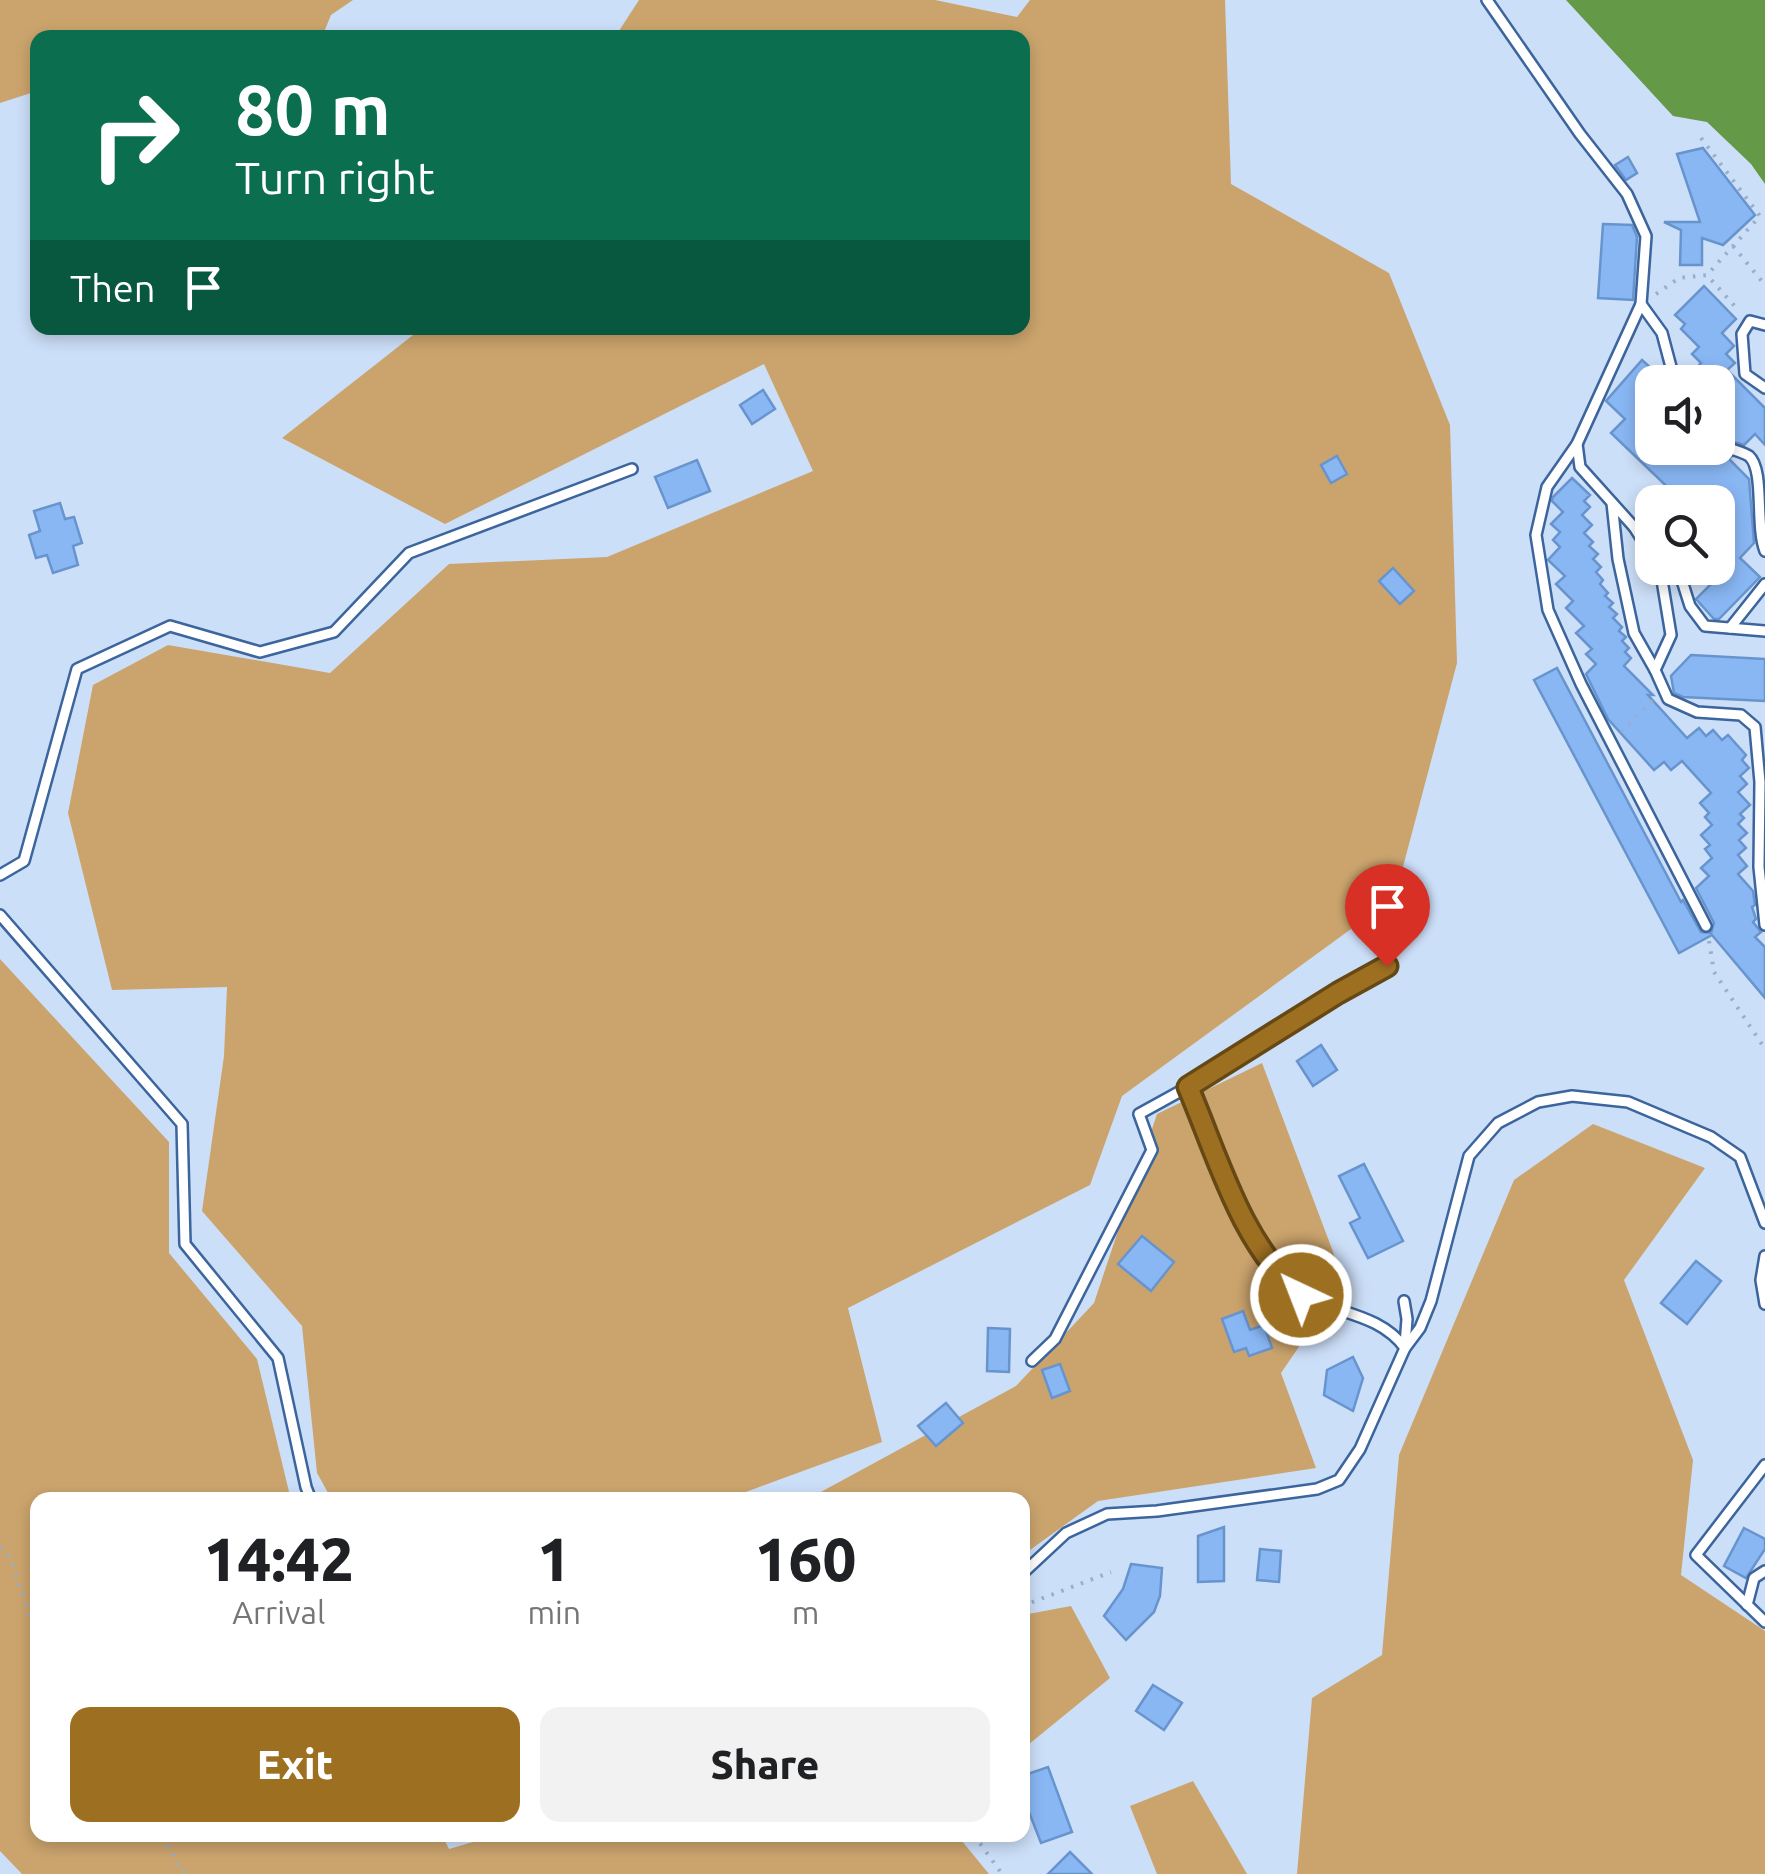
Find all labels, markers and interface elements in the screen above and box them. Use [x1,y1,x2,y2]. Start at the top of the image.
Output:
icon: right [70,70,200,200]
text: 80 m [235,70,391,148]
text: Turn right [235,152,435,203]
icon: arrive [176,260,231,315]
text: Then [70,267,156,309]
map controls [1635,365,1735,585]
button: sound [1635,365,1735,465]
button: search [1635,485,1735,585]
pin [1345,864,1430,967]
icon: arrive [1360,879,1415,934]
position arrow [1249,1243,1353,1347]
text: 14:42 [204,1525,354,1592]
text: 1 [537,1525,571,1592]
text: 160 [755,1525,856,1592]
text: Arrival [232,1594,325,1630]
text: min [527,1594,581,1630]
text: m [792,1594,819,1630]
button: Exit [70,1707,520,1822]
button: Share [540,1707,990,1822]

